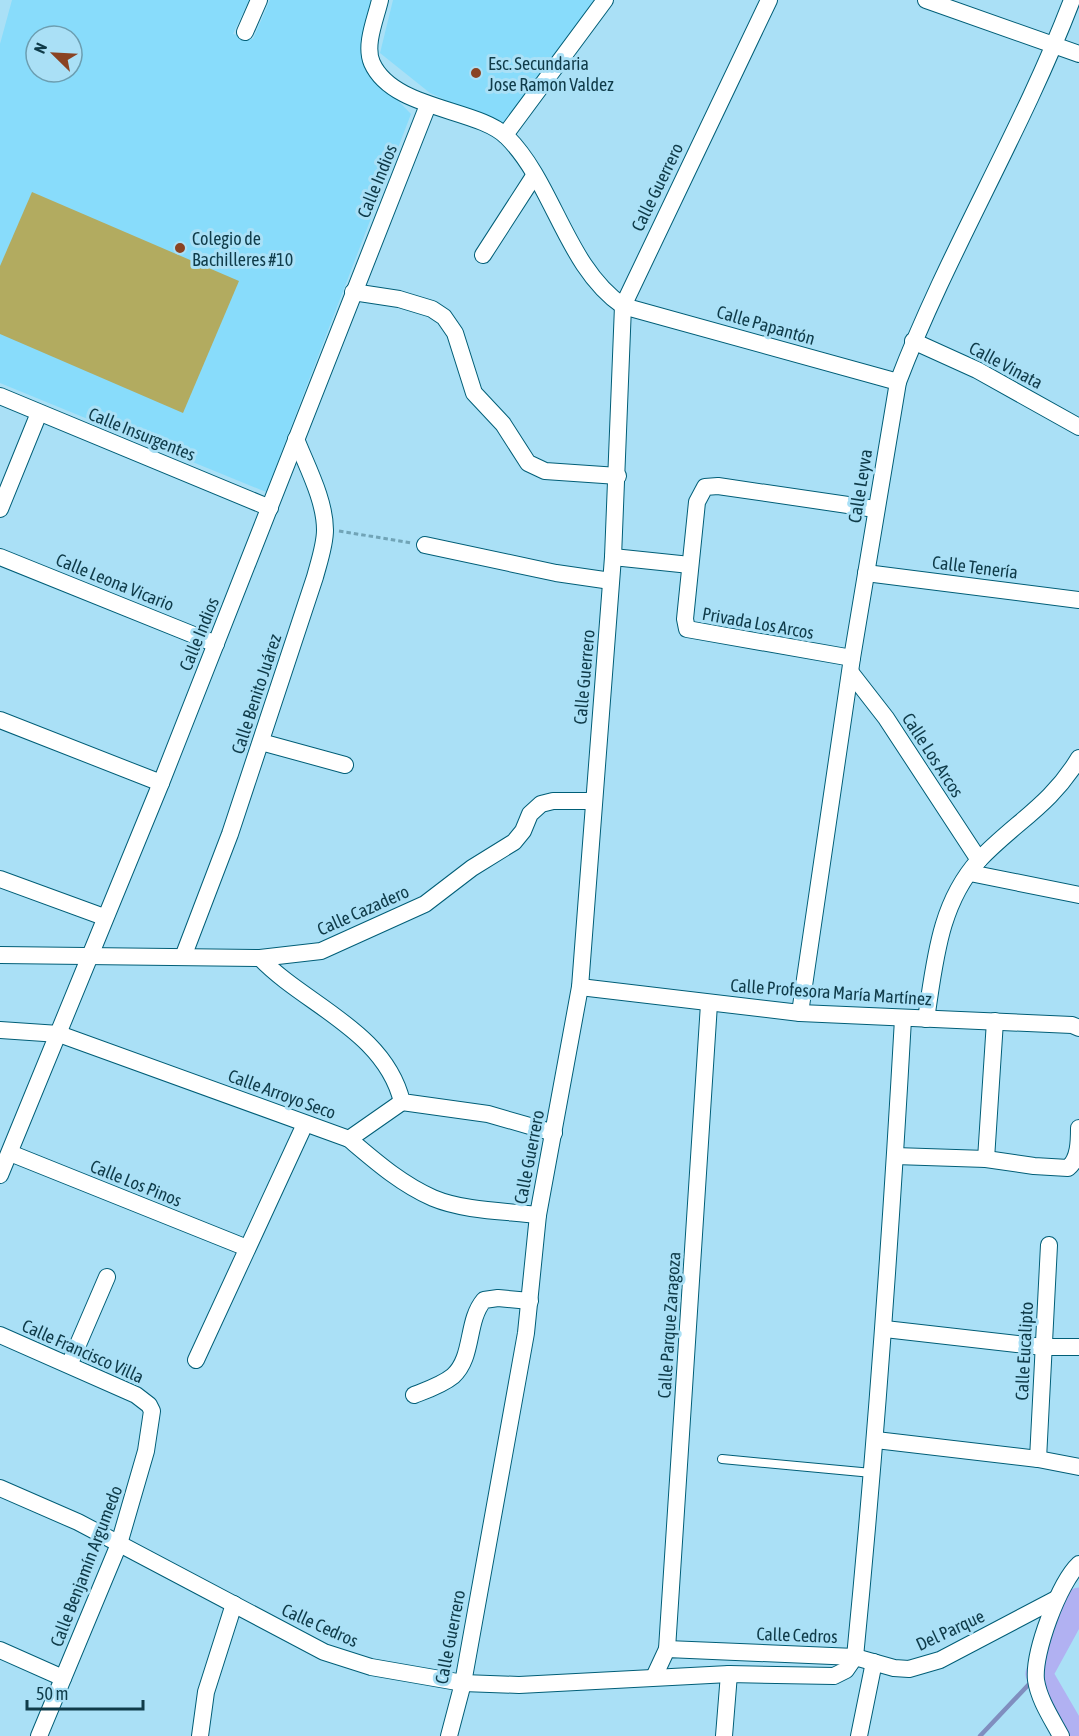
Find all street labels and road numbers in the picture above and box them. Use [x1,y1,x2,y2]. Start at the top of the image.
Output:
street label: Calle Guerrero [627,140,687,234]
street label: Calle Indios [353,141,401,221]
street label: Calle Papantón [715,301,817,349]
street label: Calle Vinata [966,337,1046,393]
street label: Calle Insurgentes [85,403,199,465]
street label: Calle Leyva [844,448,876,524]
street label: Calle Leona Vicario [53,549,177,615]
street label: Calle Tenería [931,551,1019,583]
street label: Calle Indios [175,594,223,674]
street label: Privada Los Arcos [700,603,816,643]
street label: Calle Guerrero [569,629,599,725]
street label: Calle Benito Juárez [227,631,285,757]
street label: Calle Los Arcos [898,709,968,801]
street label: Calle Cazadero [314,880,412,940]
street label: Calle Profesora María Martínez [730,974,933,1010]
street label: Calle Arroyo Seco [225,1065,339,1123]
street label: Calle Guerrero [510,1108,548,1206]
street label: Calle Los Pinos [87,1155,185,1211]
street label: Calle Parque Zaragoza [653,1251,685,1399]
street label: Calle Eucalipto [1011,1301,1037,1401]
street label: Calle Francisco Villa [19,1315,147,1387]
street label: Calle Benjamín Argumedo [46,1483,126,1649]
street label: Calle Guerrero [431,1588,469,1686]
street label: Calle Cedros [279,1599,361,1651]
street label: Del Parque [912,1605,988,1655]
street label: Calle Cedros [756,1623,838,1647]

